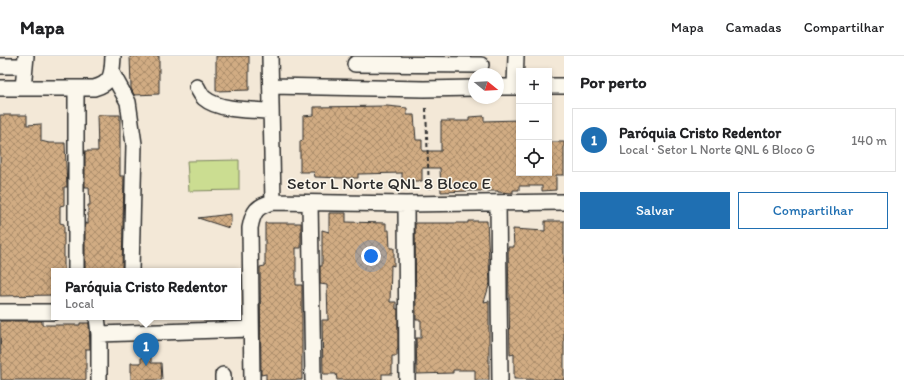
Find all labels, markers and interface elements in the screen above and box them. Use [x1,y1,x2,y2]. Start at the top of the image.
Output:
text: Mapa [20,16,64,39]
text: Mapa [671,19,704,36]
text: Camadas [726,19,782,36]
text: Compartilhar [804,19,884,36]
north arrow [468,68,504,104]
map controls [516,68,552,176]
button: + [516,68,552,104]
text: Por perto [580,72,647,92]
button: − [516,104,552,140]
text: Paróquia Cristo Redentor [619,124,781,142]
text: 1 [591,133,597,148]
text: 140 m [851,133,887,148]
button: locate [516,140,552,176]
text: Local · Setor L Norte QNL 6 Bloco G [619,142,815,157]
street label: Setor L Norte QNL 8 Bloco E [287,173,491,193]
button: Salvar [580,192,730,229]
button: Compartilhar [738,192,888,229]
your location [361,246,381,266]
popup [51,268,241,320]
text: Paróquia Cristo Redentor [65,278,227,296]
text: Local [65,296,94,311]
pin: 1 [133,333,159,366]

